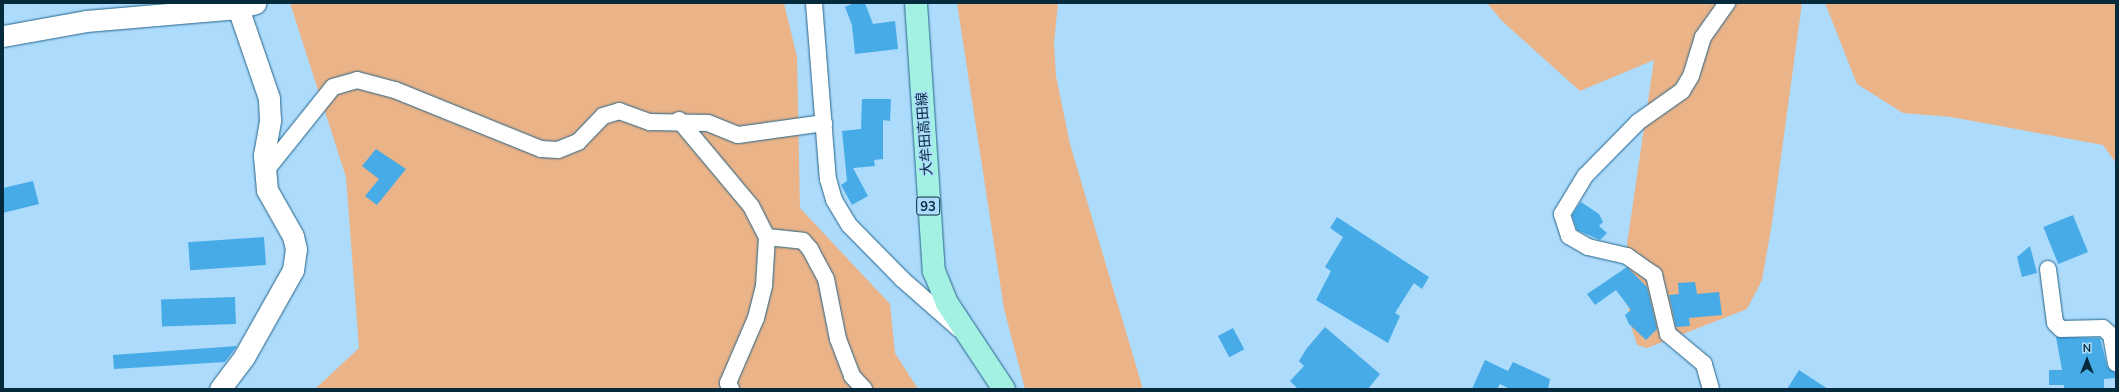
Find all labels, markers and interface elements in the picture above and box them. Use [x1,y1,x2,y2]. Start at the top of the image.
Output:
street label: 大牟田高田線 [913,92,935,176]
road number: 93 [916,195,940,217]
north arrow [2067,340,2107,380]
text: N [2083,341,2091,355]

